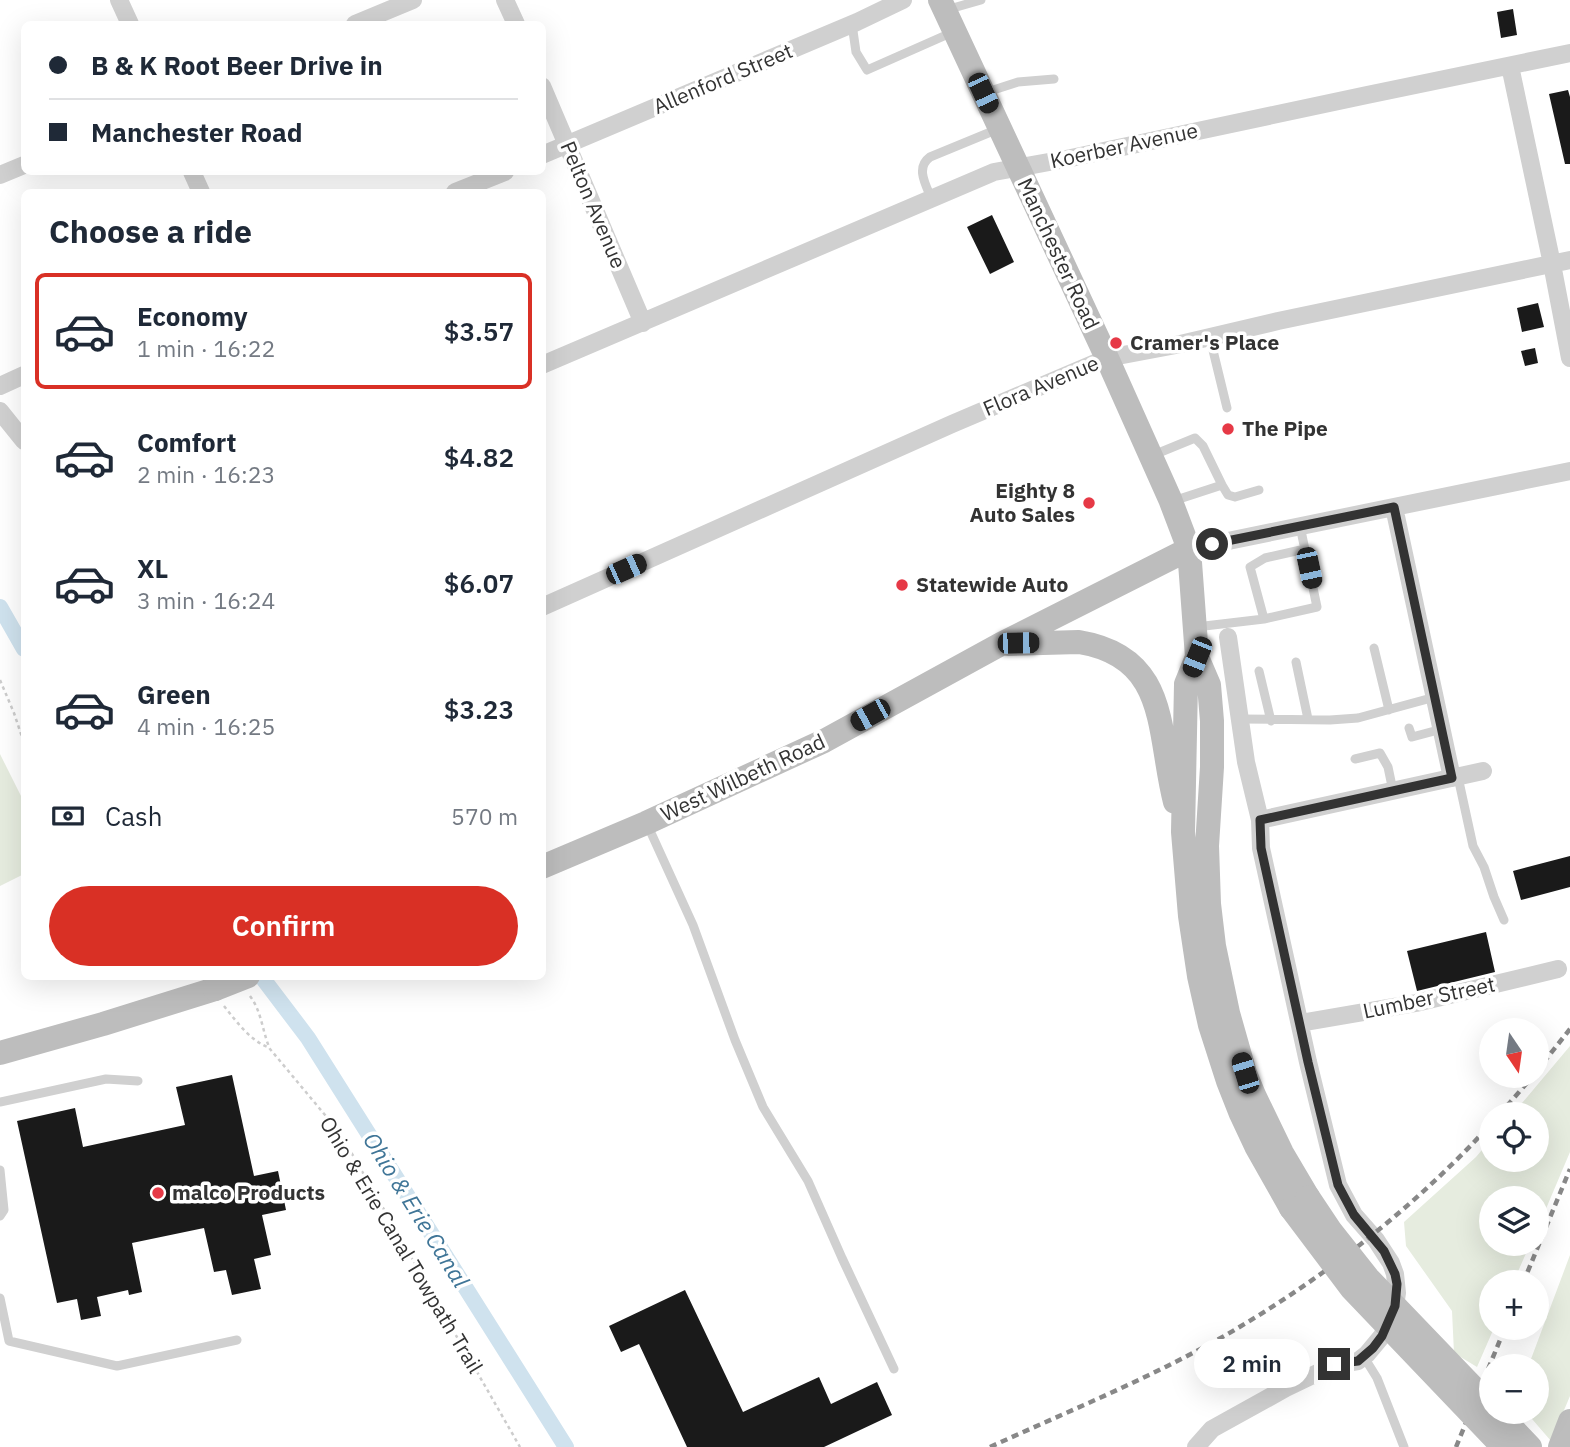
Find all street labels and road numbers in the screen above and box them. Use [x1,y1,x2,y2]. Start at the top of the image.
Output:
street label: Allenford Street [649,36,797,120]
street label: Koerber Avenue [1047,116,1200,174]
street label: Pelton Avenue [555,137,633,272]
street label: Manchester Road [1012,173,1106,334]
street label: Flora Avenue [978,348,1103,422]
street label: West Wilbeth Road [656,727,829,827]
street label: Lumber Street [1360,969,1498,1025]
street label: Ohio & Erie Canal Towpath Trail [314,1111,490,1378]

